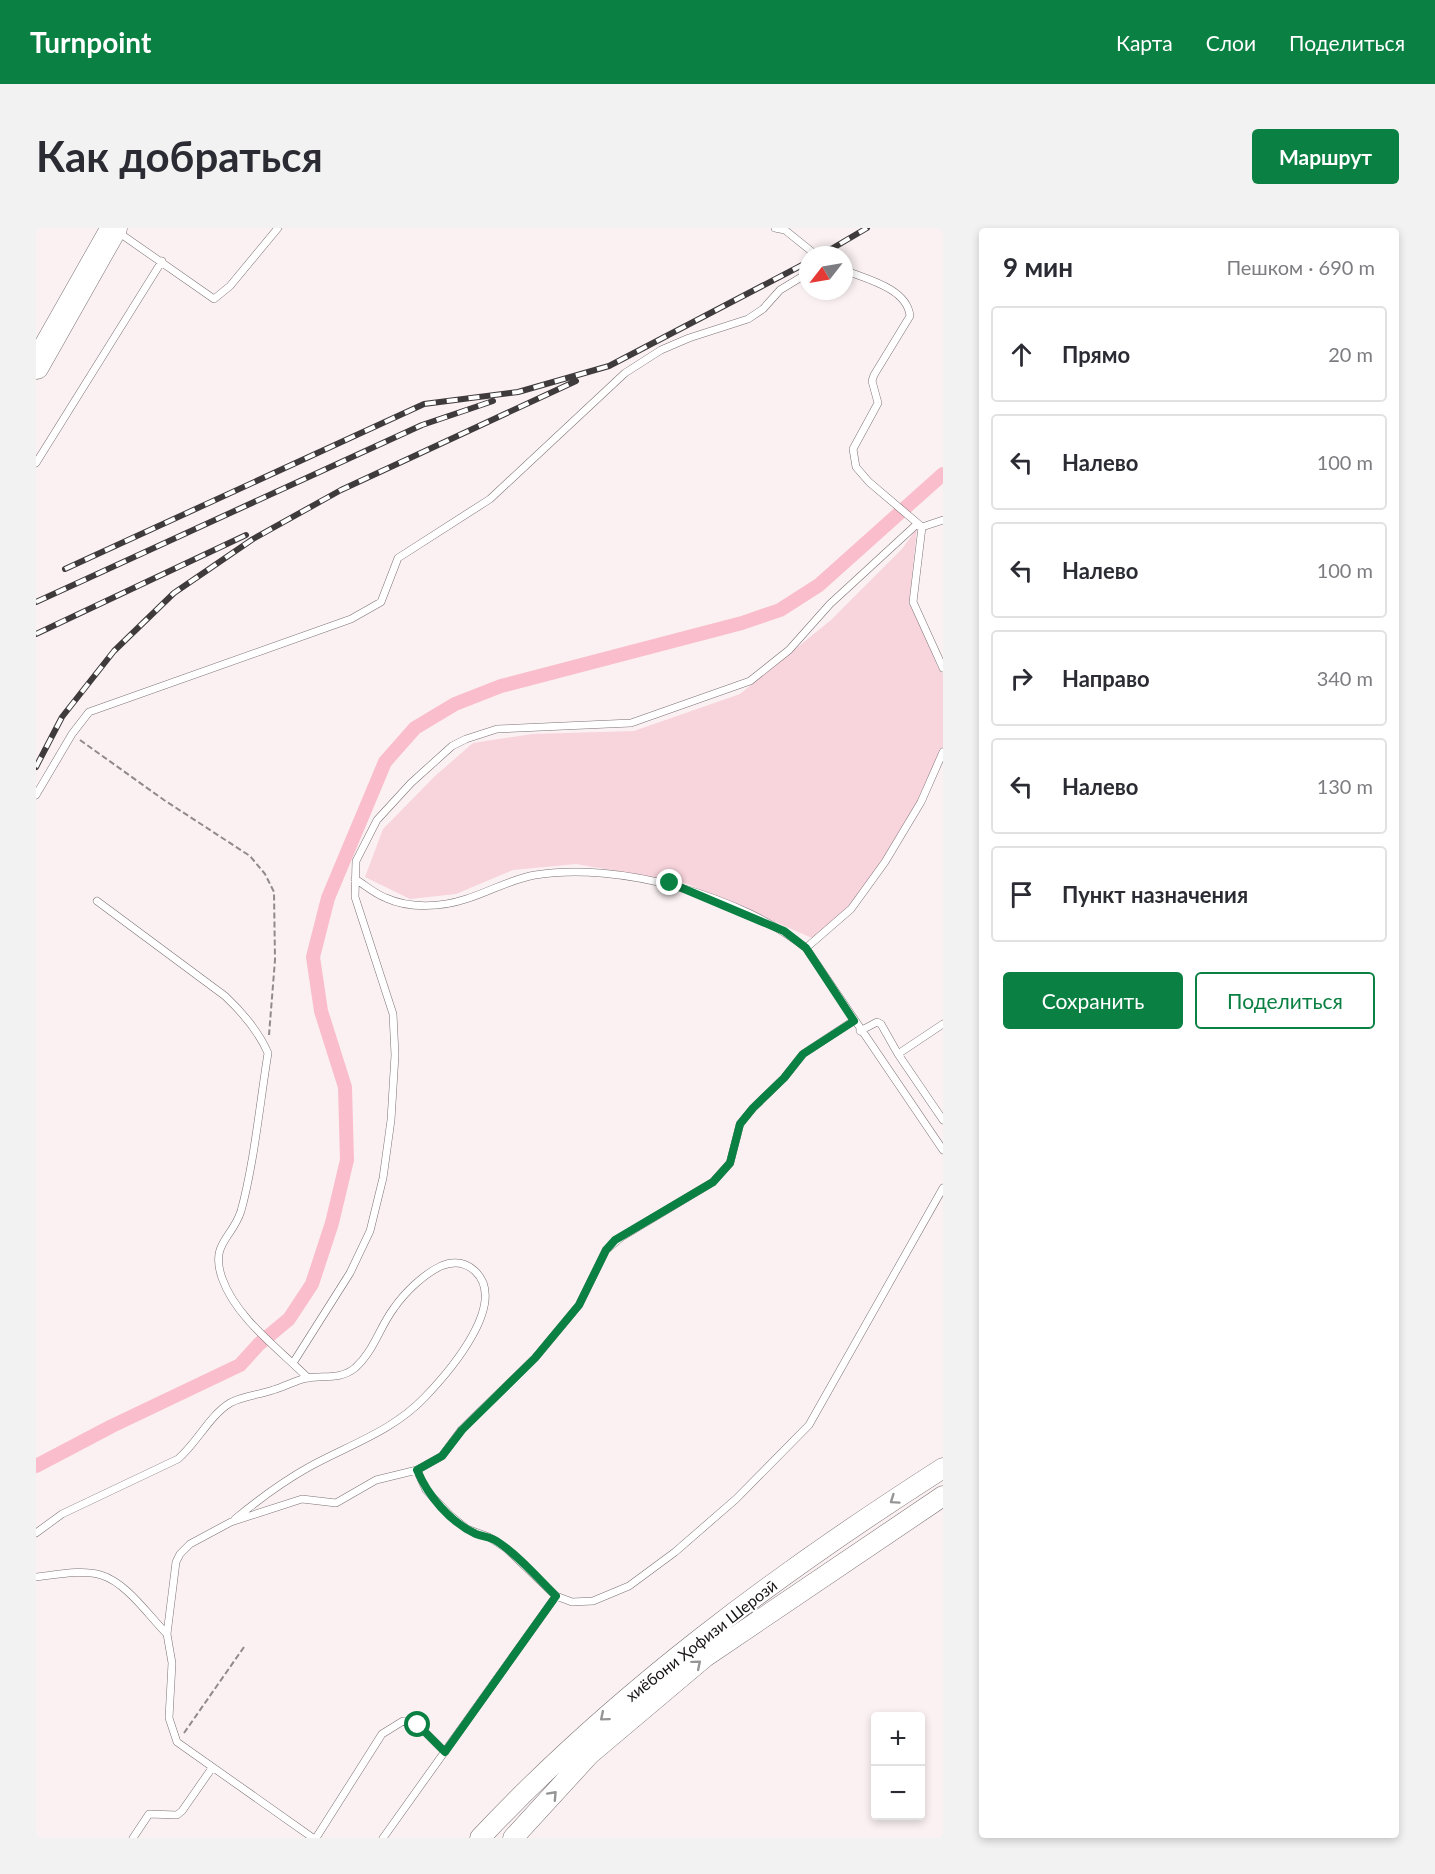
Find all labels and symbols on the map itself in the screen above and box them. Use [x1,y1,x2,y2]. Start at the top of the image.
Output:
north arrow [799,246,853,300]
route end [656,869,682,895]
one-way arrow [890,1493,901,1504]
street label: хиёбони Ҳофизи Шерозӣ [622,1575,780,1705]
one-way arrow [690,1660,701,1671]
one-way arrow [600,1710,611,1721]
route start [404,1711,430,1737]
one-way arrow [545,1791,556,1802]

